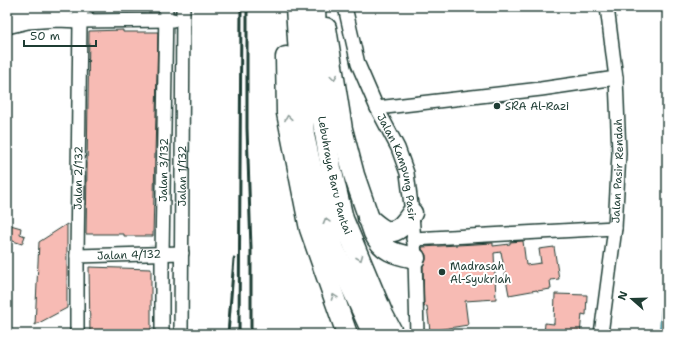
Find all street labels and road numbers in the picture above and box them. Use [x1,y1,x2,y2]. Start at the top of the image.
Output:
street label: Jalan Kampung Pasir [374,111,420,221]
street label: Lebuhraya Baru Pantai [315,115,356,237]
street label: Jalan Pasir Rendah [608,118,627,224]
street label: Jalan 3/132 [155,138,171,202]
street label: Jalan 2/132 [70,146,86,210]
street label: Jalan 1/132 [174,146,190,206]
street label: Jalan 4/132 [97,246,161,263]

